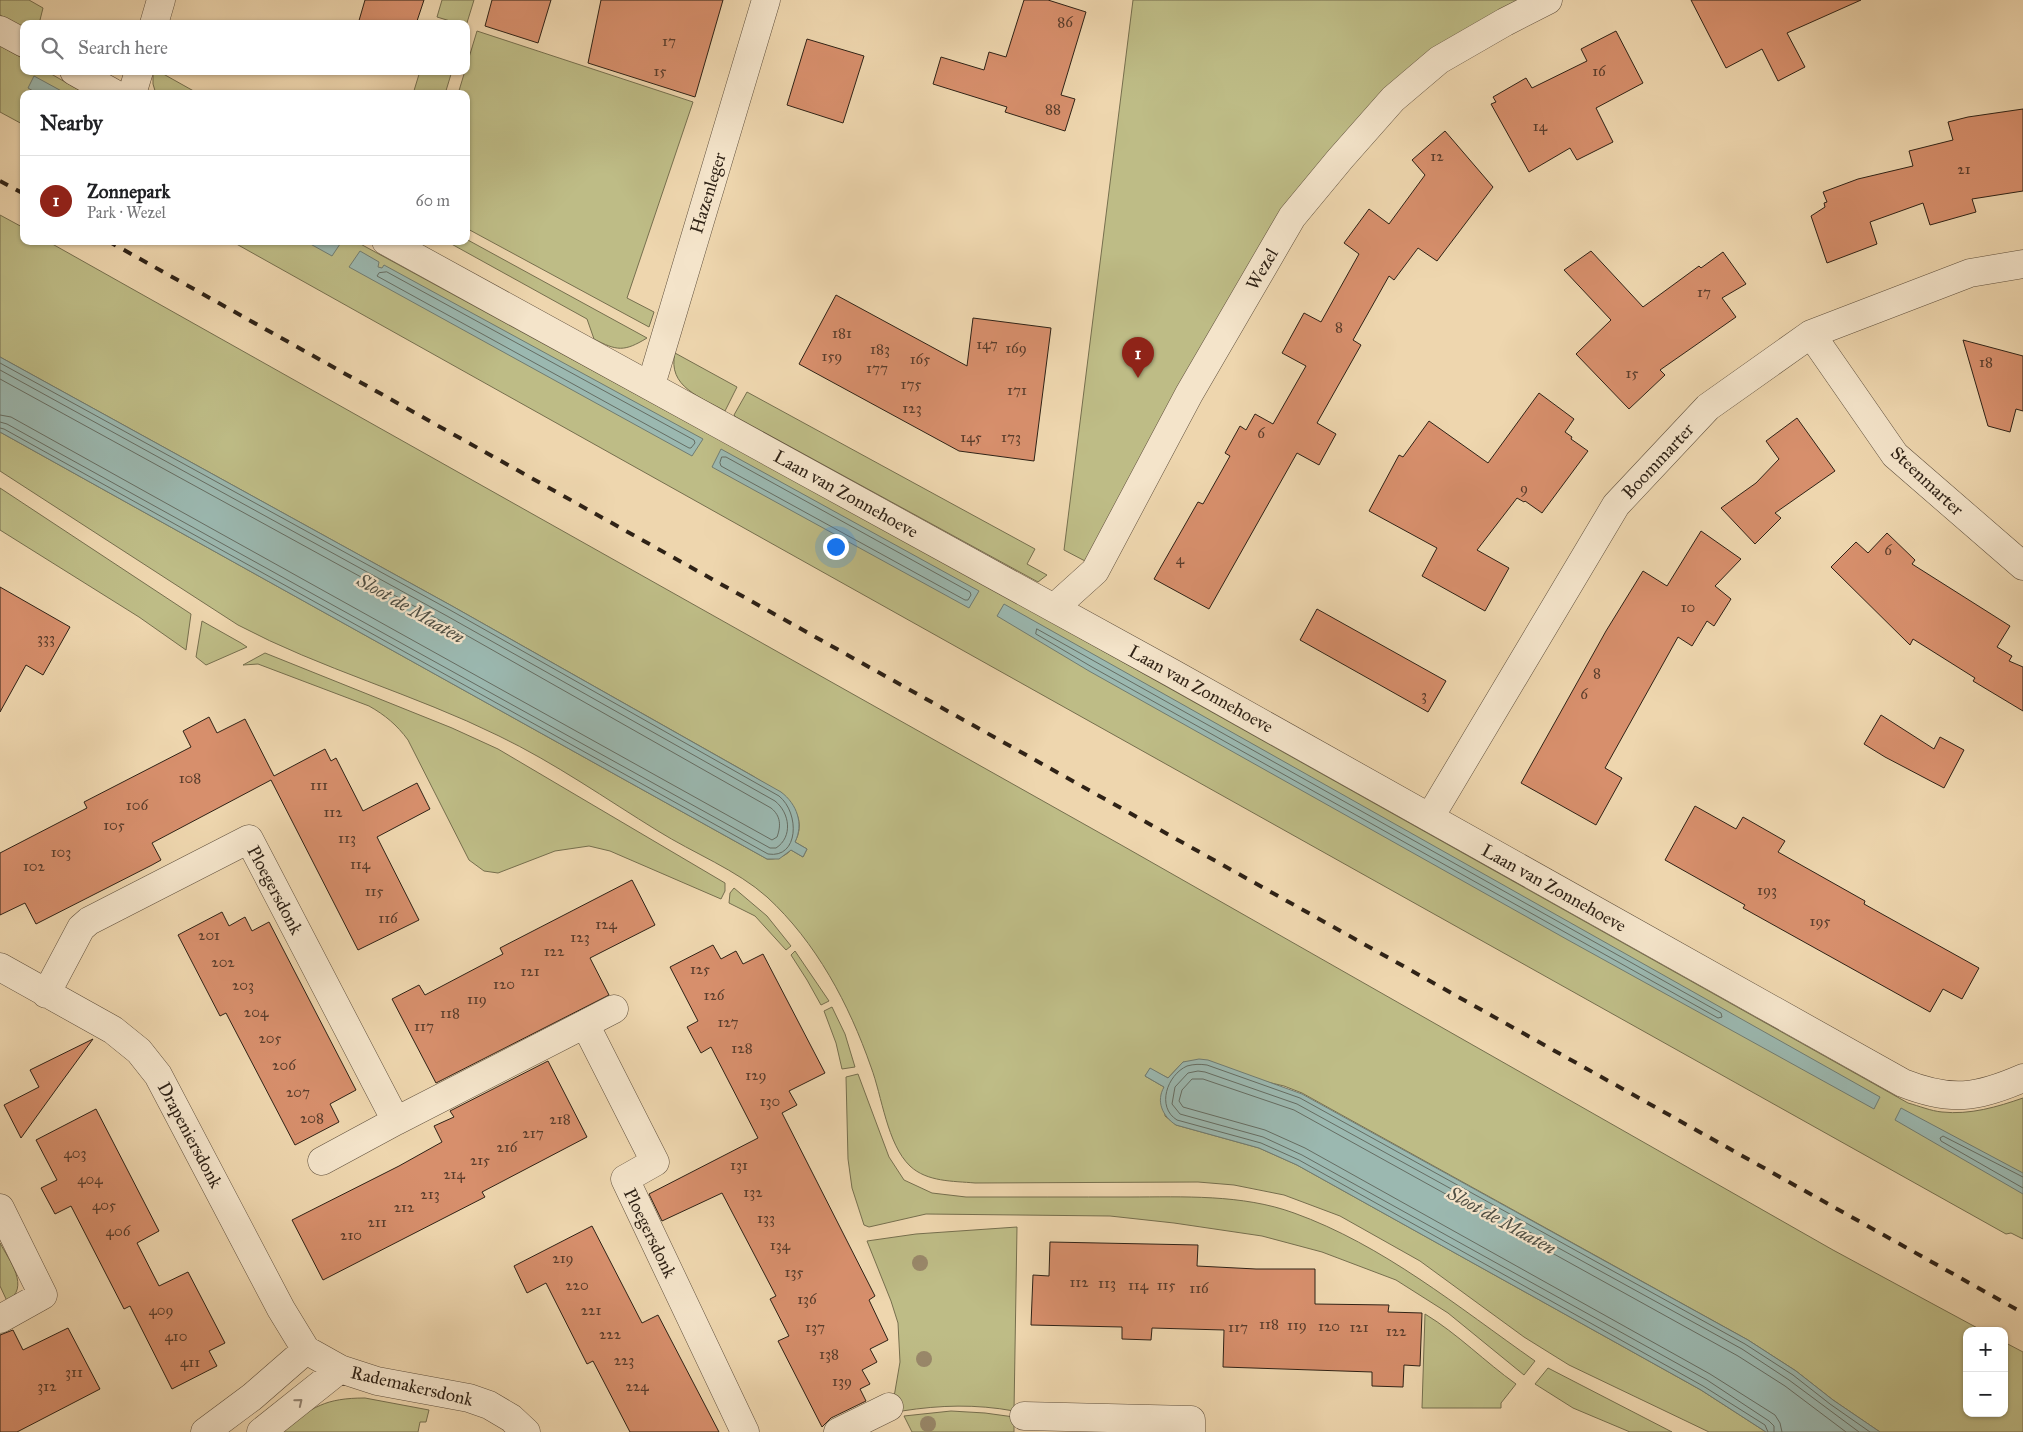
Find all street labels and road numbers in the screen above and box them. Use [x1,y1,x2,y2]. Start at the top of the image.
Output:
street label: Hazenleger [685,150,732,237]
street label: Wezel [1241,244,1283,294]
street label: Boommarter [1617,418,1699,503]
street label: Steenmarter [1886,442,1968,520]
street label: Laan van Zonnehoeve [770,445,922,543]
street label: Laan van Zonnehoeve [1125,640,1277,738]
street label: Laan van Zonnehoeve [1478,839,1630,937]
street label: Ploegersdonk [242,842,308,939]
street label: Drapeniersdonk [153,1078,227,1192]
street label: Ploegersdonk [618,1184,682,1283]
street label: Rademakersdonk [349,1361,476,1411]

